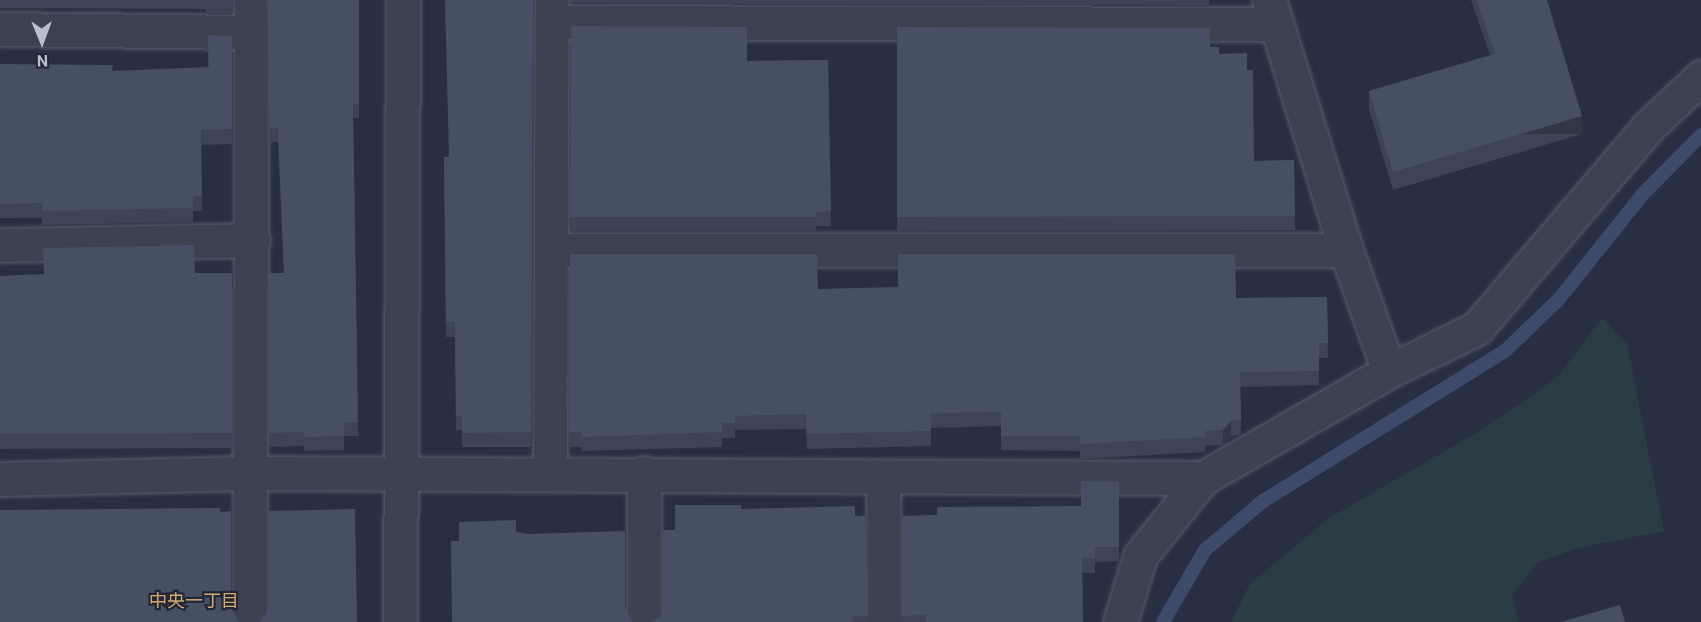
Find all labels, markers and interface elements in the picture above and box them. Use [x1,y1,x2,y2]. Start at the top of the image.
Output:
north arrow [12,12,72,72]
text: N [37,51,48,70]
district label: 中央一丁目 [149,590,239,612]

